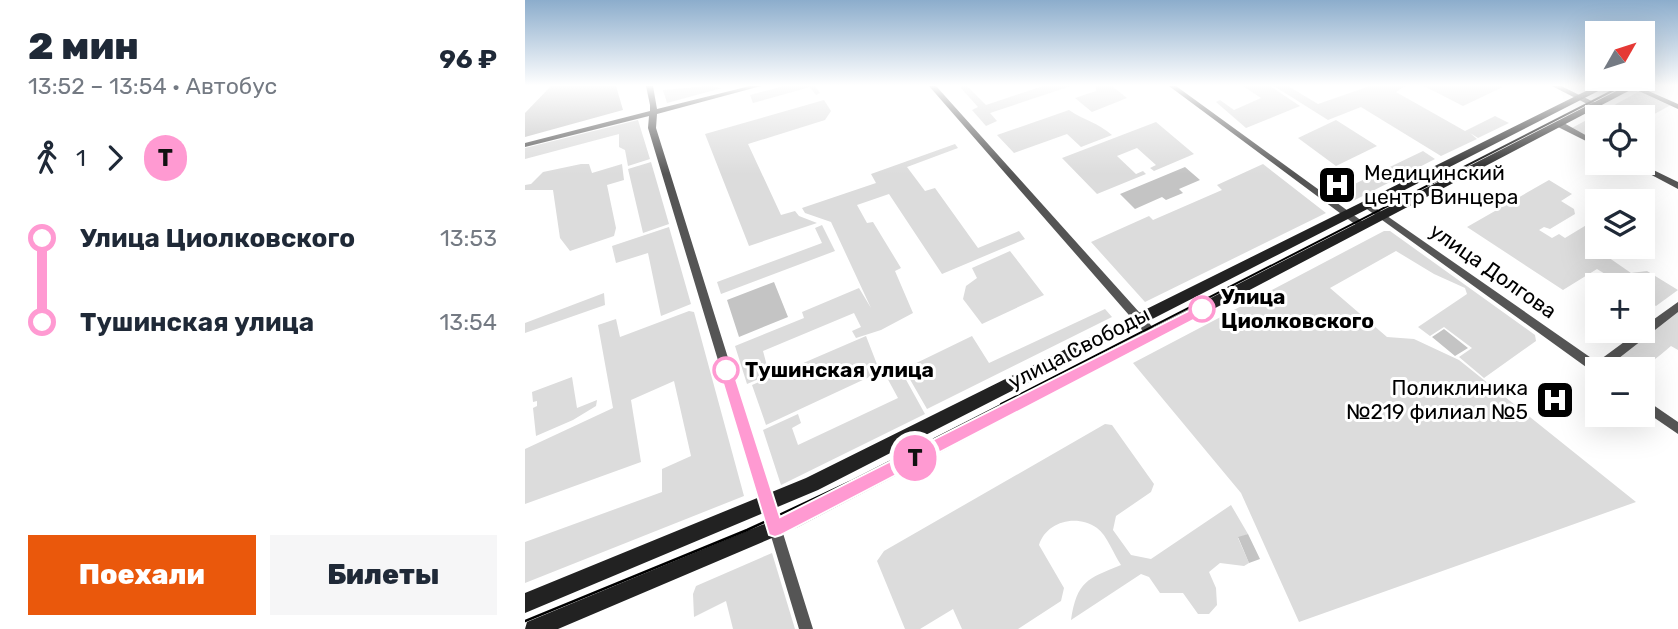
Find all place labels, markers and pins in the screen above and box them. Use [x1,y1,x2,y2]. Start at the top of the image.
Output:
place label: Медицинский центр Винцера [1364,160,1518,209]
hospital icon: Медицинский центр Винцера [1316,164,1358,206]
place label: Улица Циолковского [1221,284,1374,333]
marker: Улица Циолковского [1189,296,1215,322]
marker: Тушинская улица [713,357,739,383]
place label: Тушинская улица [745,357,934,382]
place label: Поликлиника №219 филиал №5 [1346,375,1528,424]
hospital icon: Поликлиника №219 филиал №5 [1534,379,1576,421]

